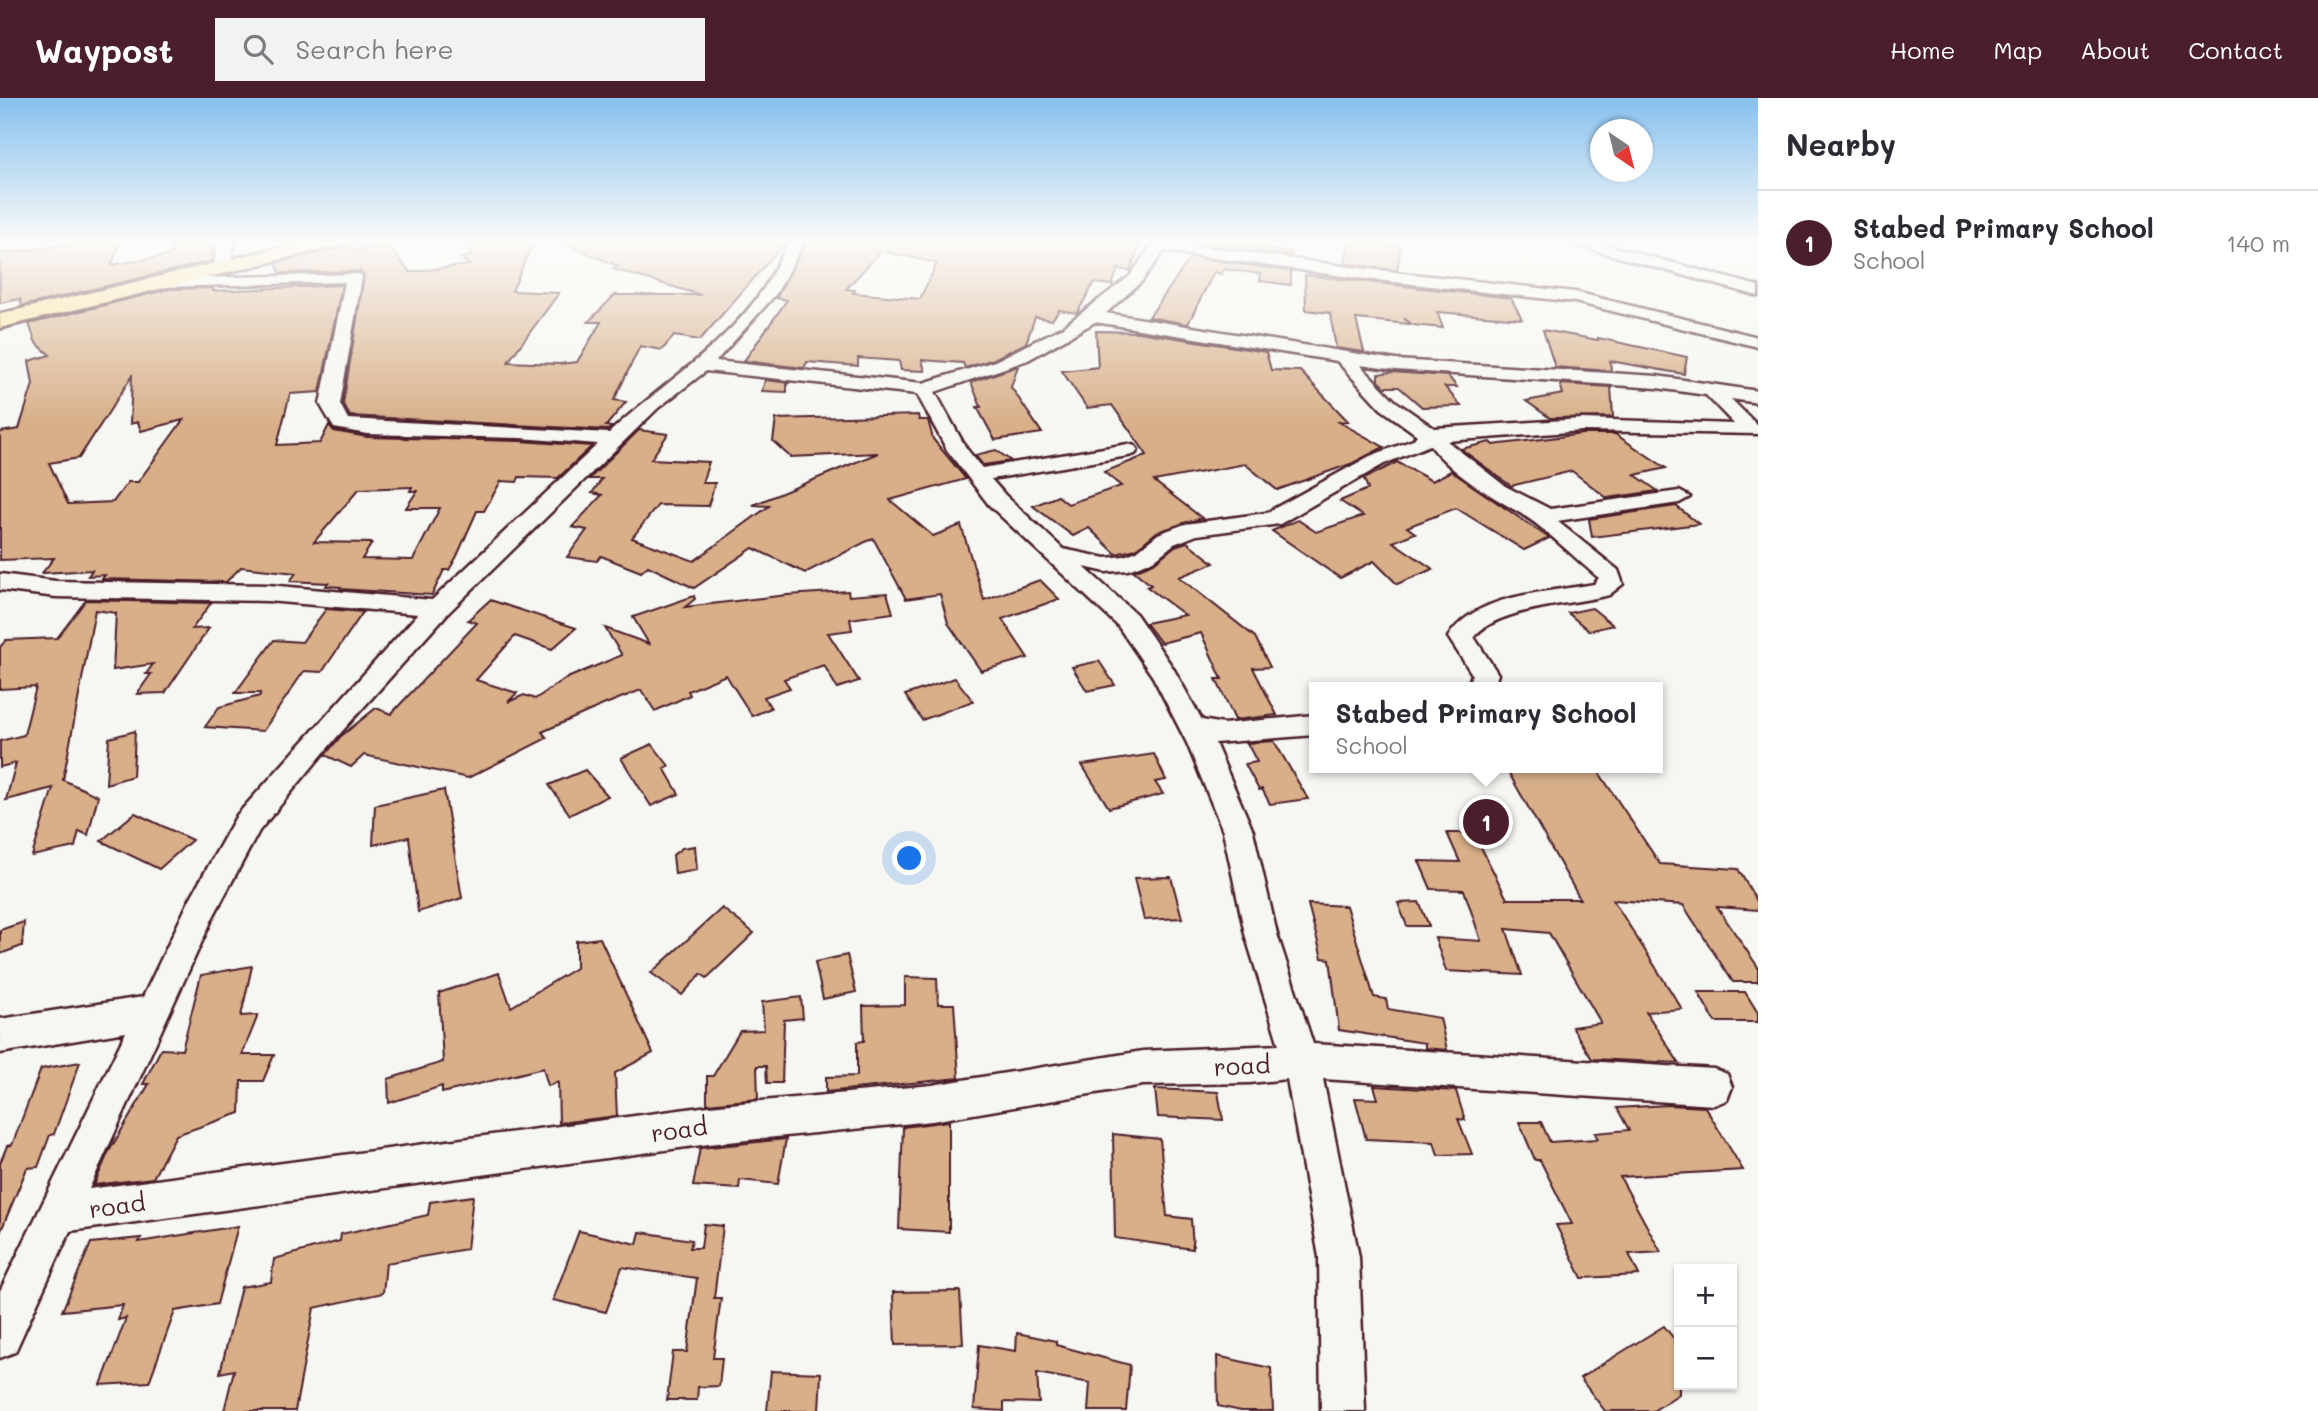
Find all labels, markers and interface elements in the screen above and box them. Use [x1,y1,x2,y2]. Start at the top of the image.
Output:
search box [215,18,705,81]
text: Waypost [35,28,173,71]
icon: search [239,30,277,68]
text: Search here [295,32,454,66]
text: Home [1890,34,1955,65]
text: Map [1993,34,2042,65]
text: About [2080,34,2150,65]
text: Contact [2188,34,2283,65]
north arrow [1590,119,1653,182]
text: Nearby [1786,124,1896,164]
text: Stabed Primary School [1853,211,2154,245]
text: 1 [1804,228,1814,258]
text: 140 m [2226,228,2290,258]
text: School [1853,245,1926,275]
popup [1309,682,1663,773]
text: Stabed Primary School [1336,696,1636,730]
text: School [1336,730,1408,760]
pin: 1 [1463,796,1509,848]
your location [892,841,926,875]
street label: road [1213,1048,1271,1082]
street label: road [649,1110,709,1148]
street label: road [87,1186,147,1224]
map controls [1674,1264,1737,1390]
button: + [1674,1264,1737,1327]
button: − [1674,1327,1737,1390]

